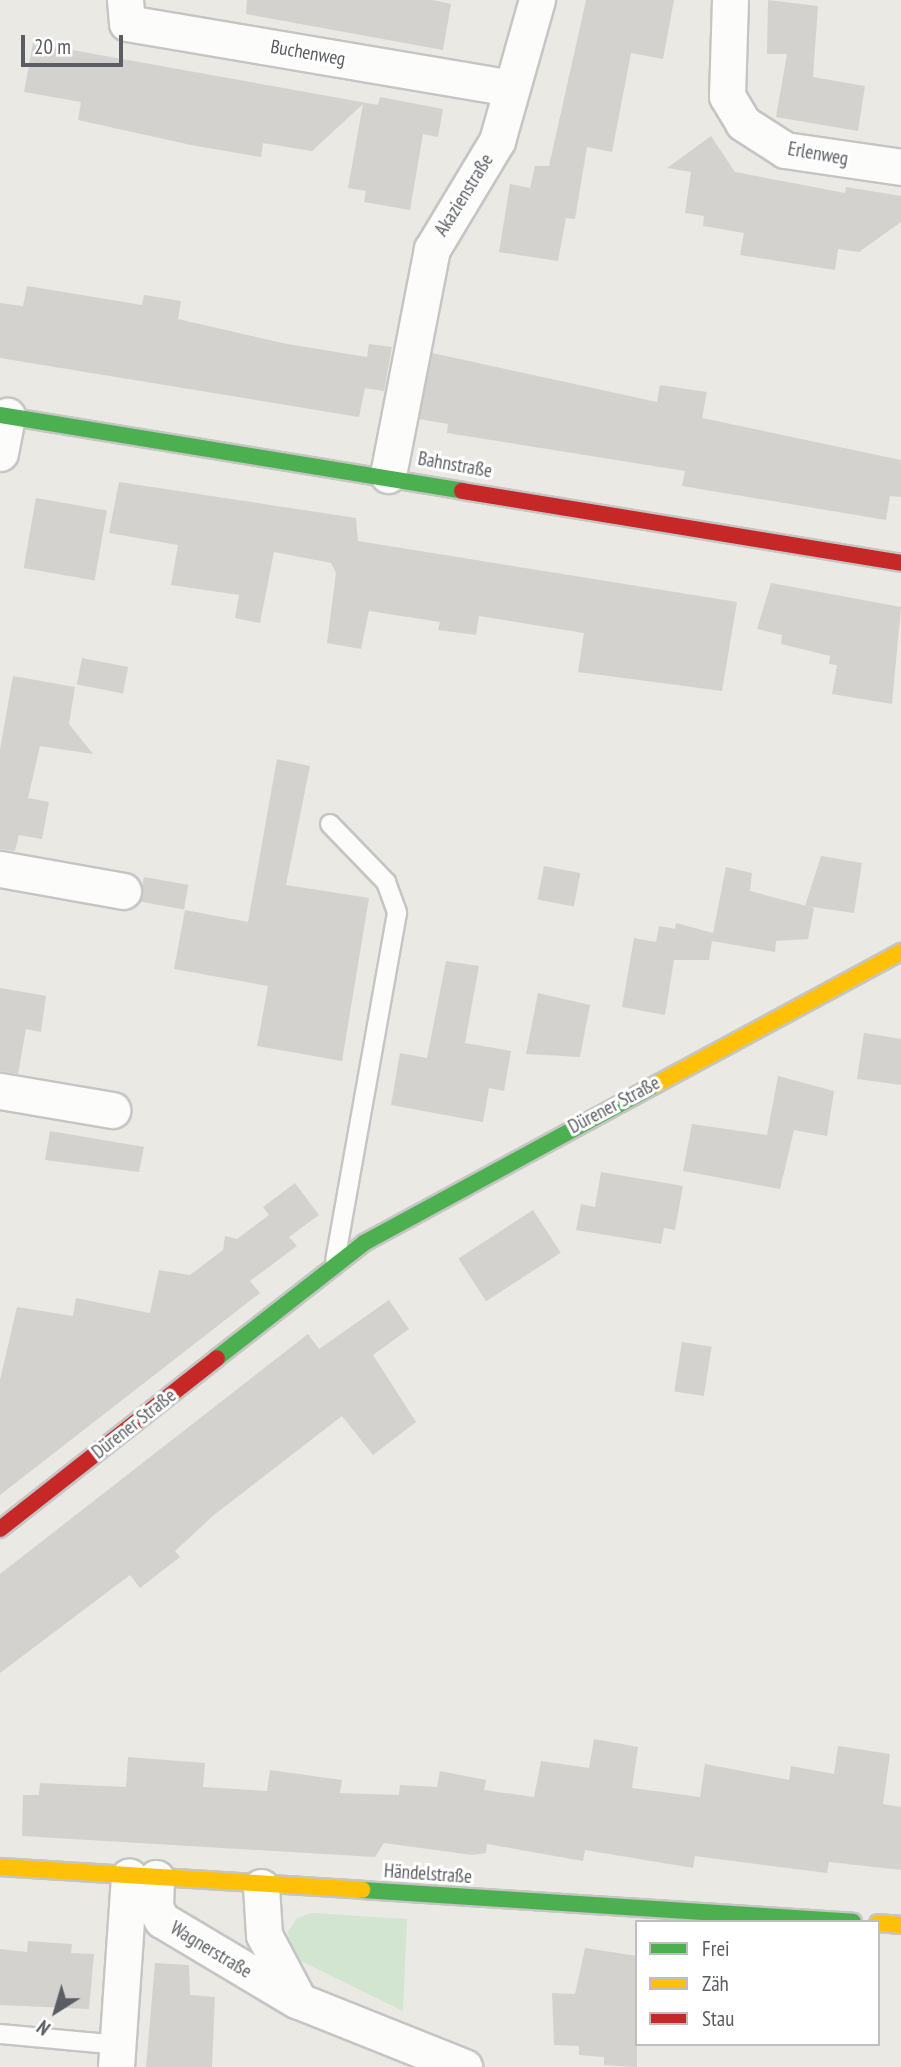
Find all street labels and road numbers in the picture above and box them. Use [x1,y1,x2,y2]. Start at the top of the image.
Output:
street label: Buchenweg [269,35,347,71]
street label: Erlenweg [786,137,850,171]
street label: Akazienstraße [430,150,498,240]
street label: Bahnstraße [416,447,494,483]
street label: Dürener Straße [565,1071,663,1139]
street label: Dürener Straße [88,1384,180,1464]
street label: Händelstraße [383,1860,473,1888]
street label: Wagnerstraße [166,1917,256,1983]

